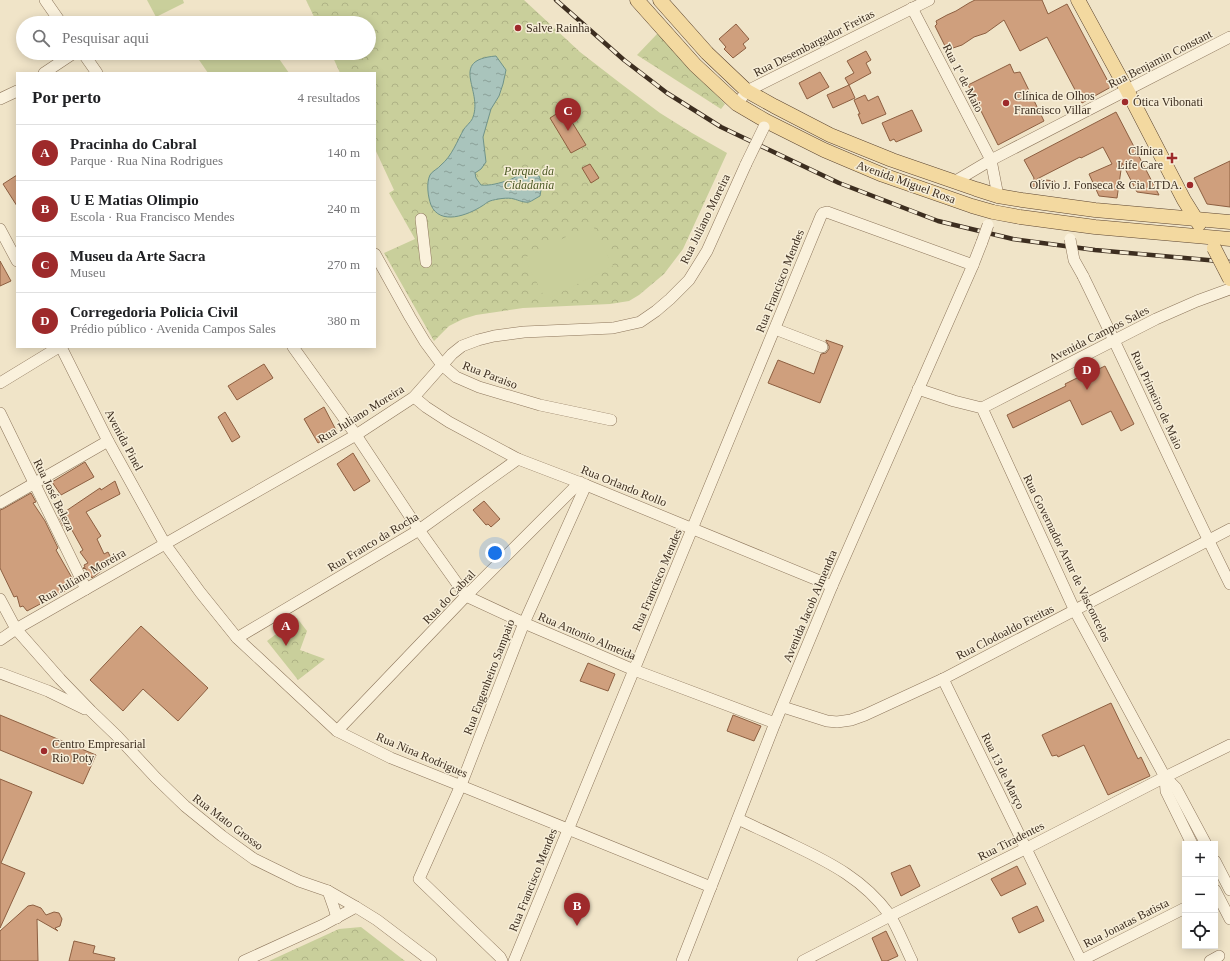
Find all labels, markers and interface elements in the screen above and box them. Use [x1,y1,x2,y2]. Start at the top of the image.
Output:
street label: Rua Desembargador Freitas [751,6,877,80]
search box [16,16,376,60]
place label: Salve Rainha [526,21,590,35]
marker: Salve Rainha [513,23,523,33]
street label: Rua Benjamin Constant [1106,26,1215,91]
icon: search [30,27,52,49]
text: Pesquisar aqui [62,30,149,46]
street label: Rua 1º de Maio [940,42,986,114]
text: Por perto [32,88,101,107]
place label: Clínica de Olhos Francisco Villar [1014,89,1095,117]
text: 4 resultados [298,90,360,105]
place label: Ótica Vibonati [1133,95,1204,109]
marker: Ótica Vibonati [1120,97,1130,107]
pin: C [555,98,581,131]
marker: Clínica de Olhos Francisco Villar [1001,98,1011,108]
text: Pracinha do Cabral [70,136,197,152]
place label: Clínica Life Care [1117,144,1164,172]
text: A [40,145,50,160]
text: 140 m [327,145,360,160]
marker: Clínica Life Care [1166,152,1178,164]
text: Parque · Rua Nina Rodrigues [70,153,223,168]
street label: Avenida Miguel Rosa [855,158,958,207]
park label: Parque da Cidadania [503,164,554,192]
street label: Rua Juliano Moreira [677,171,733,266]
place label: Olívio J. Fonseca & Cia LTDA. [1029,178,1182,192]
marker: Olívio J. Fonseca & Cia LTDA. [1185,180,1195,190]
text: U E Matias Olimpio [70,192,199,208]
text: B [41,201,49,216]
text: 240 m [327,201,360,216]
text: Escola · Rua Francisco Mendes [70,209,235,224]
street label: Rua Francisco Mendes [753,227,807,335]
text: Museu da Arte Sacra [70,248,205,264]
text: C [40,257,50,272]
text: 270 m [327,257,360,272]
text: Museu [70,265,105,280]
street label: Avenida Campos Sales [1047,303,1152,365]
text: Corregedoria Policia Civil [70,304,238,320]
text: D [40,313,50,328]
text: 380 m [327,313,360,328]
text: Prédio público · Avenida Campos Sales [70,321,276,336]
street label: Rua Primeiro de Maio [1128,349,1186,451]
pin: D [1074,357,1100,390]
street label: Rua Paraiso [461,358,519,392]
street label: Rua Juliano Moreira [315,382,407,446]
street label: Avenida Pinel [102,407,146,474]
street label: Rua José Beleza [30,457,78,534]
street label: Rua Orlando Rollo [579,462,669,510]
street label: Rua Governador Artur de Vasconcelos [1020,472,1114,644]
street label: Rua Franco da Rocha [325,509,422,575]
street label: Rua Francisco Mendes [629,526,685,633]
your location [485,543,505,563]
street label: Rua Juliano Moreira [36,545,129,607]
street label: Avenida Jacob Almendra [780,547,840,664]
street label: Rua do Cabral [420,567,479,627]
street label: Rua Clodoaldo Freitas [954,601,1057,663]
street label: Rua Antonio Almeida [536,609,639,663]
pin: A [273,613,299,646]
street label: Rua Engenheiro Sampaio [460,617,518,737]
street label: Rua Nina Rodrigues [374,729,470,781]
street label: Rua 13 de Março [979,731,1027,811]
place label: Centro Empresarial Rio Poty [52,737,146,765]
marker: Centro Empresarial Rio Poty [39,746,49,756]
street label: Rua Mato Grosso [190,791,266,853]
street label: Rua Tiradentes [976,818,1047,864]
street label: Rua Francisco Mendes [506,826,560,934]
map controls [1182,841,1218,949]
button: + [1182,841,1218,877]
button: − [1182,877,1218,913]
pin: B [564,893,590,926]
street label: Rua Jonatas Batista [1081,895,1172,951]
button: locate [1182,913,1218,949]

